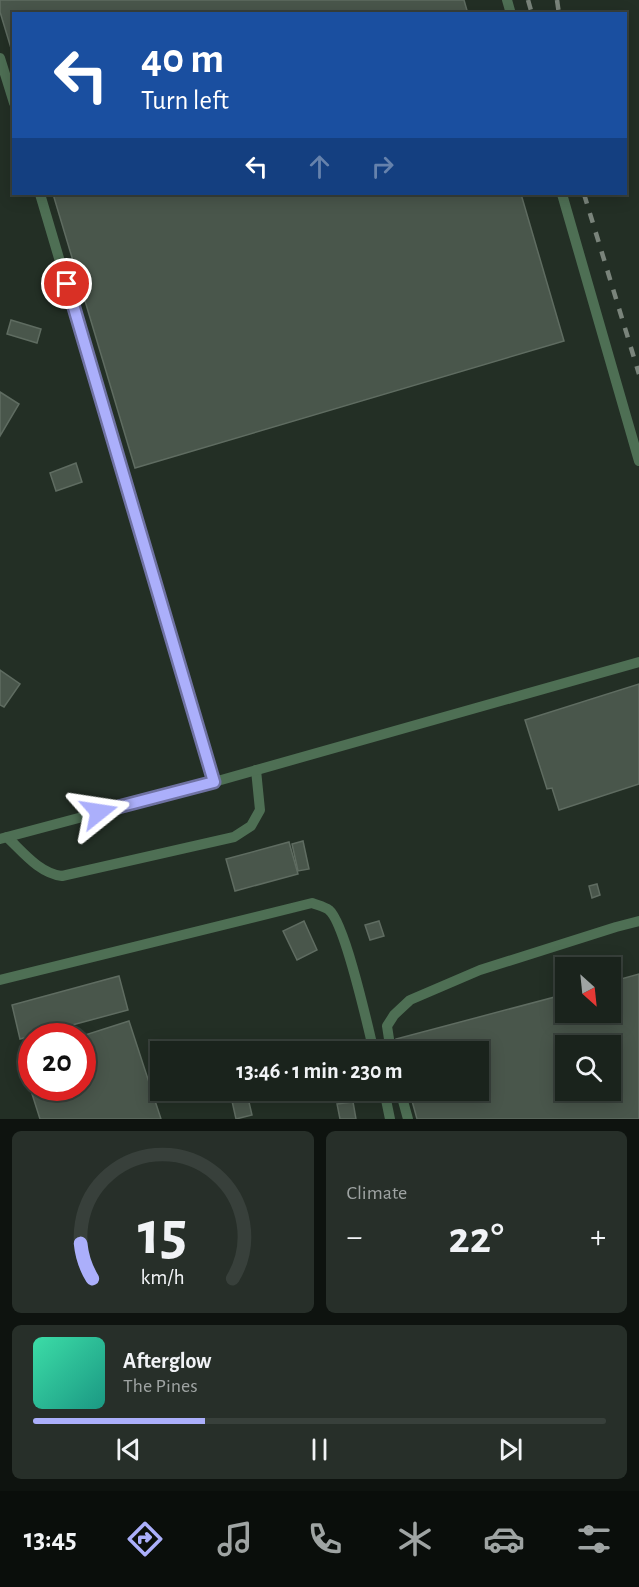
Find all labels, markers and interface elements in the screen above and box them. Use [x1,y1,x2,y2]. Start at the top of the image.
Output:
icon: left [42,36,120,114]
text: 40 m [141,38,224,80]
text: Turn left [141,87,229,114]
icon: left [240,150,273,183]
icon: ahead [303,150,336,183]
icon: right [366,150,399,183]
pin [41,258,92,309]
icon: arrive [50,267,83,300]
position arrow [67,780,131,844]
north arrow [555,957,621,1023]
map controls [555,957,621,1101]
speed limit sign: 20 [18,1023,96,1101]
button: search [555,1035,621,1101]
text: 13:46 · 1 min · 230 m [236,1060,403,1082]
text: Climate [347,1183,407,1203]
text: 15 [138,1203,187,1265]
text: 22° [448,1216,504,1261]
text: − [347,1221,362,1254]
text: + [590,1221,606,1254]
text: km/h [141,1267,185,1288]
text: Afterglow [123,1350,211,1372]
text: The Pines [123,1376,198,1396]
icon: previous [112,1433,145,1466]
icon: pause [303,1433,336,1466]
icon: next [494,1433,527,1466]
icon: directions [124,1518,166,1560]
icon: music [214,1518,256,1560]
icon: phone [304,1518,346,1560]
icon: climate [394,1518,436,1560]
icon: car [483,1518,525,1560]
icon: filters [573,1518,615,1560]
text: 13:45 [24,1525,77,1552]

